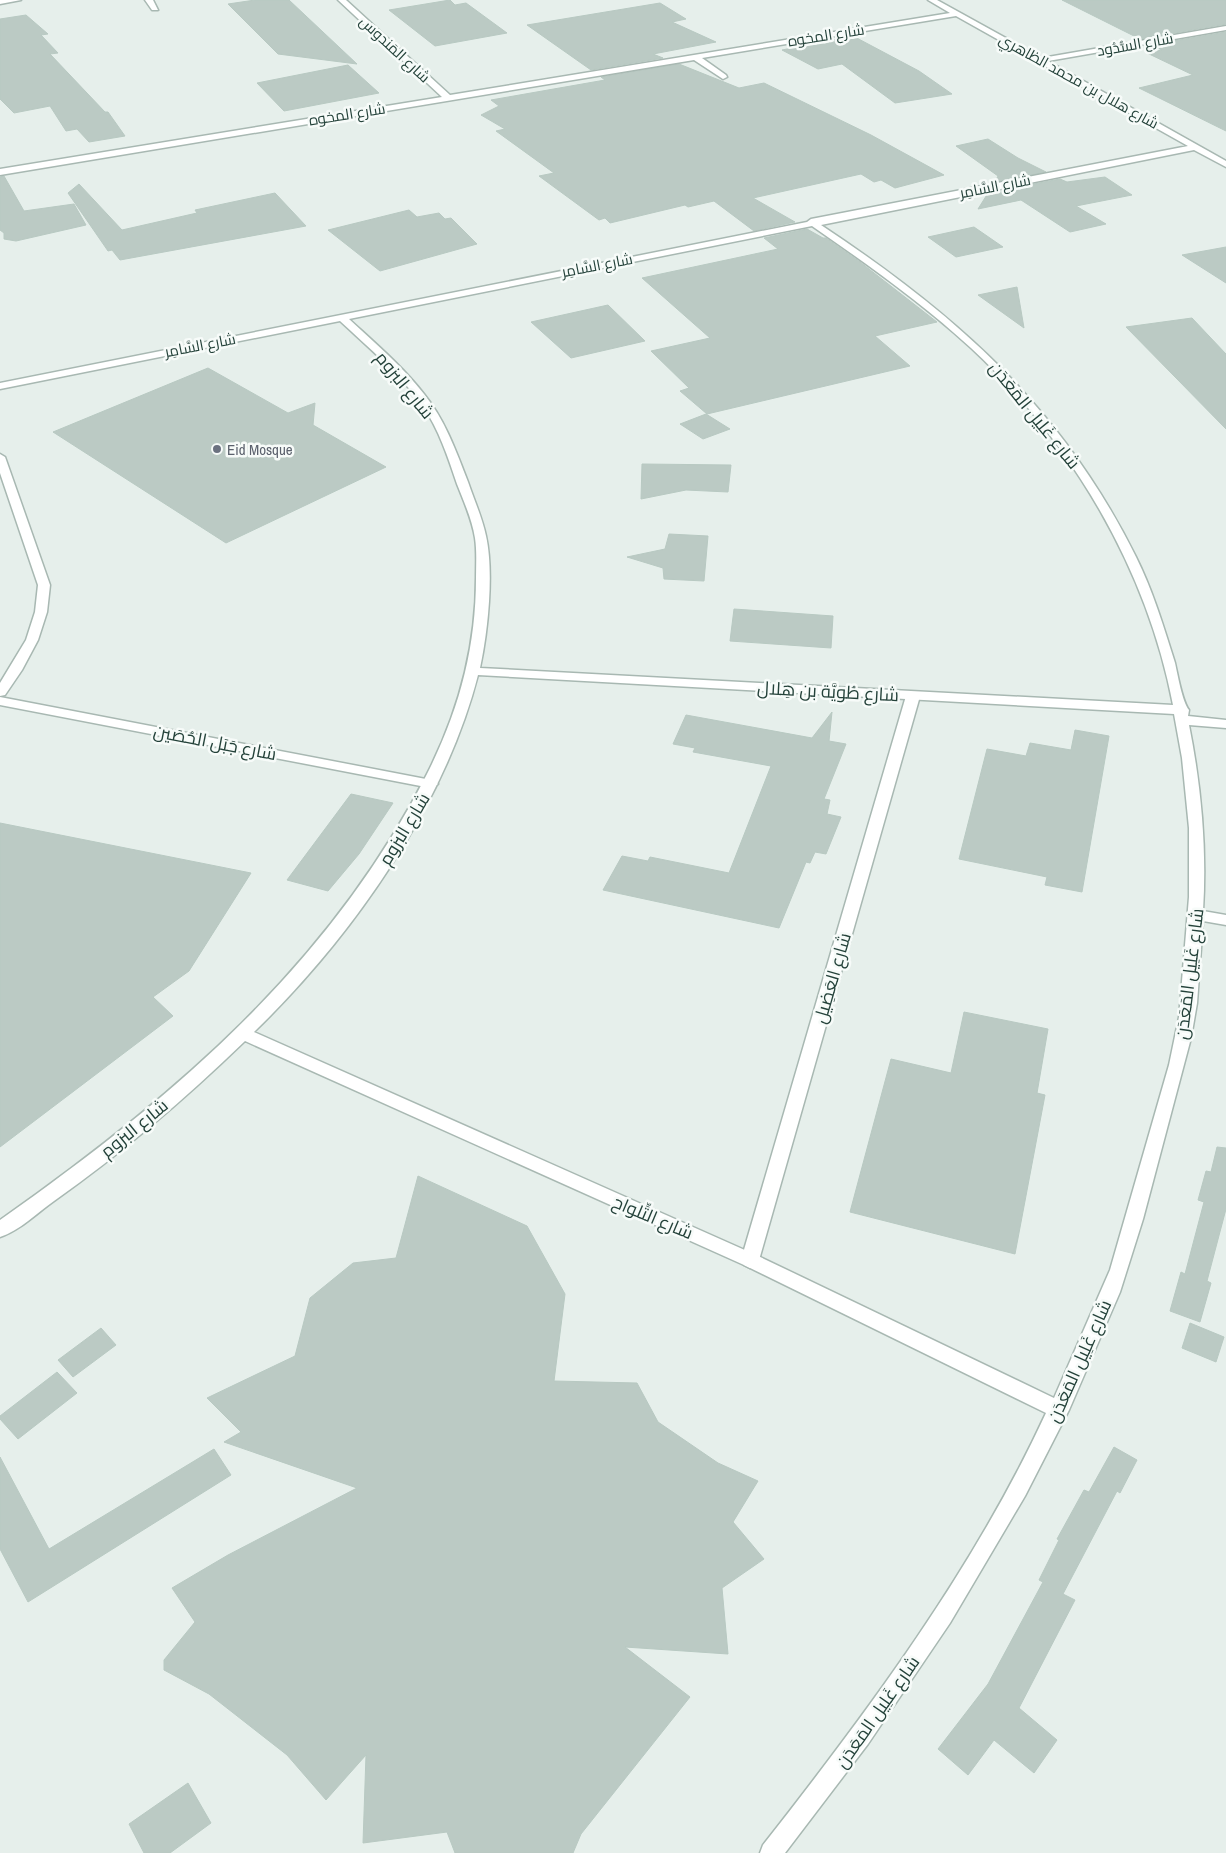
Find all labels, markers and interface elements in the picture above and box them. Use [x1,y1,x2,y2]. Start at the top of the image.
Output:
street label: شارع المَندوس [354,11,435,88]
street label: شارع المخوه [786,19,866,52]
street label: شارع السُّدُود [1095,27,1175,62]
street label: شارع هلال بن محمد الظاهري [994,28,1163,136]
street label: شارع المخوه [307,98,387,131]
street label: شارع السَّامِر [957,169,1033,204]
street label: شارع السَّامِر [559,248,635,283]
street label: شارع السَّامِر [162,328,238,363]
street label: شارع البزوم [370,346,440,424]
street label: شارع غَلِيل المَعَدَن [984,356,1086,474]
place label: Eid Mosque [227,439,293,460]
marker: Eid Mosque [211,443,223,455]
street label: شارع طُويَّة بن هِلال [756,675,900,707]
street label: شارع جَبَل الحُصَين [151,718,279,766]
street label: شارع البزوم [373,788,435,870]
street label: شارع غَلِيل المَعَدَن [1169,907,1209,1041]
street label: شارع العَضِيل [807,930,857,1026]
street label: شارع البزوم [95,1093,173,1163]
street label: شارع التِّلواح [609,1189,697,1245]
street label: شارع غَلِيل المَعَدَن [1041,1296,1117,1426]
street label: شارع غَلِيل المَعَدَن [829,1651,925,1773]

